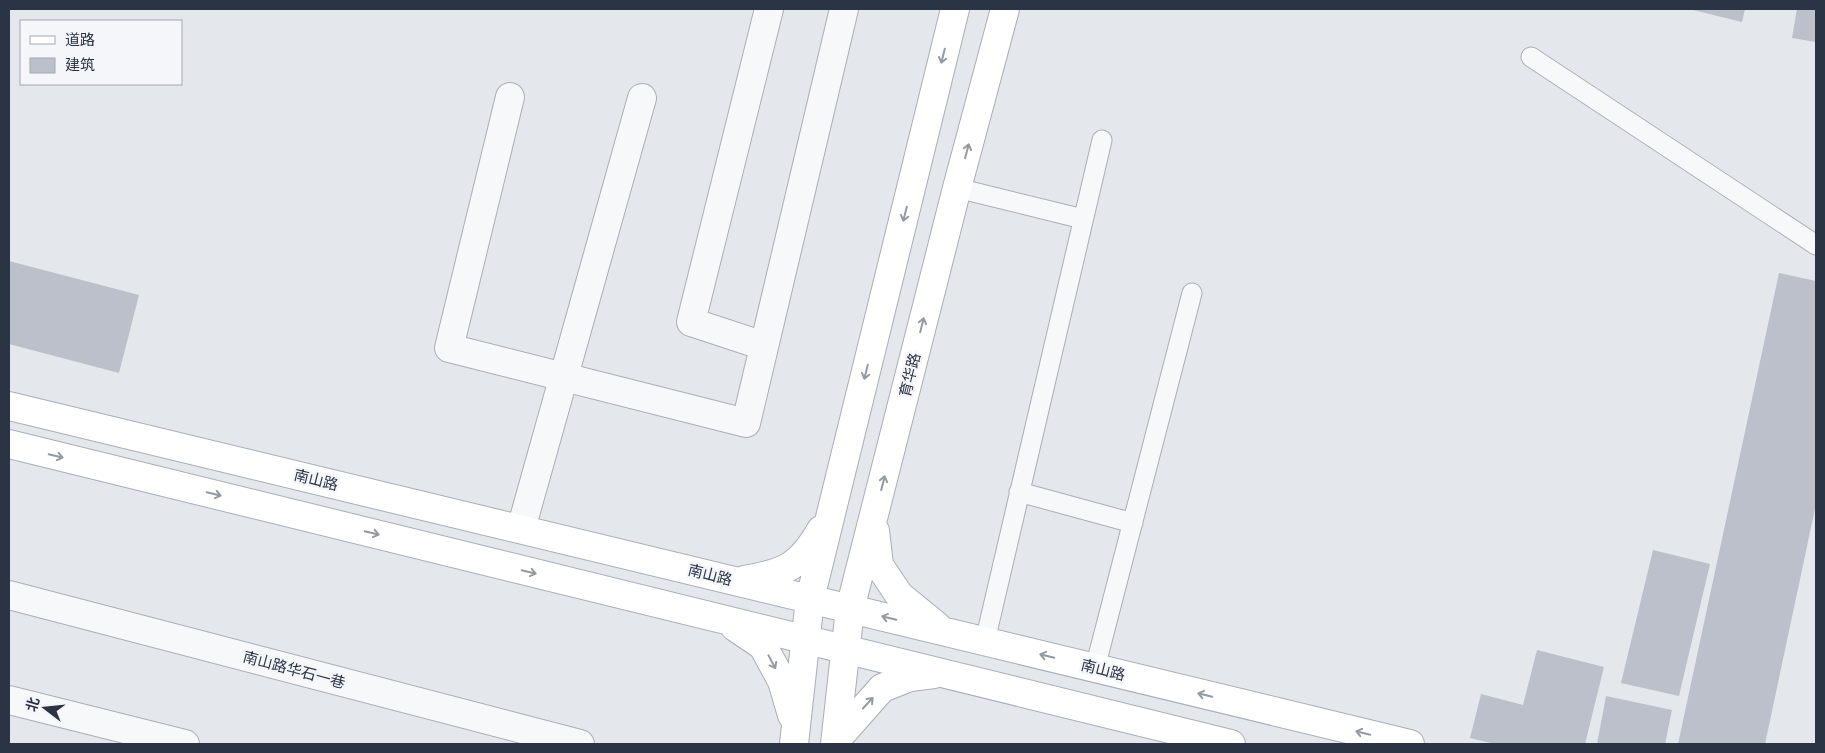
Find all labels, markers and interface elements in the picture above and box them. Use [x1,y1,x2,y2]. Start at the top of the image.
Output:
legend [20,20,182,85]
text: 道路 [65,29,95,51]
one-way arrow [938,48,947,64]
text: 建筑 [65,54,95,76]
one-way arrow [963,143,972,159]
one-way arrow [900,205,909,221]
one-way arrow [918,317,928,333]
street label: 育华路 [894,350,926,400]
one-way arrow [861,363,870,379]
one-way arrow [48,451,64,461]
street label: 南山路 [291,464,341,496]
one-way arrow [878,475,888,491]
one-way arrow [205,490,221,499]
one-way arrow [363,529,379,538]
street label: 南山路 [685,559,735,591]
one-way arrow [521,568,537,577]
one-way arrow [882,613,898,622]
street label: 南山路华石一巷 [240,646,348,694]
one-way arrow [1040,651,1056,661]
one-way arrow [768,654,777,669]
street label: 南山路 [1078,654,1128,686]
north arrow [20,683,70,733]
one-way arrow [1198,690,1214,699]
text: 北 [21,695,44,714]
one-way arrow [862,696,874,709]
one-way arrow [1355,728,1371,737]

